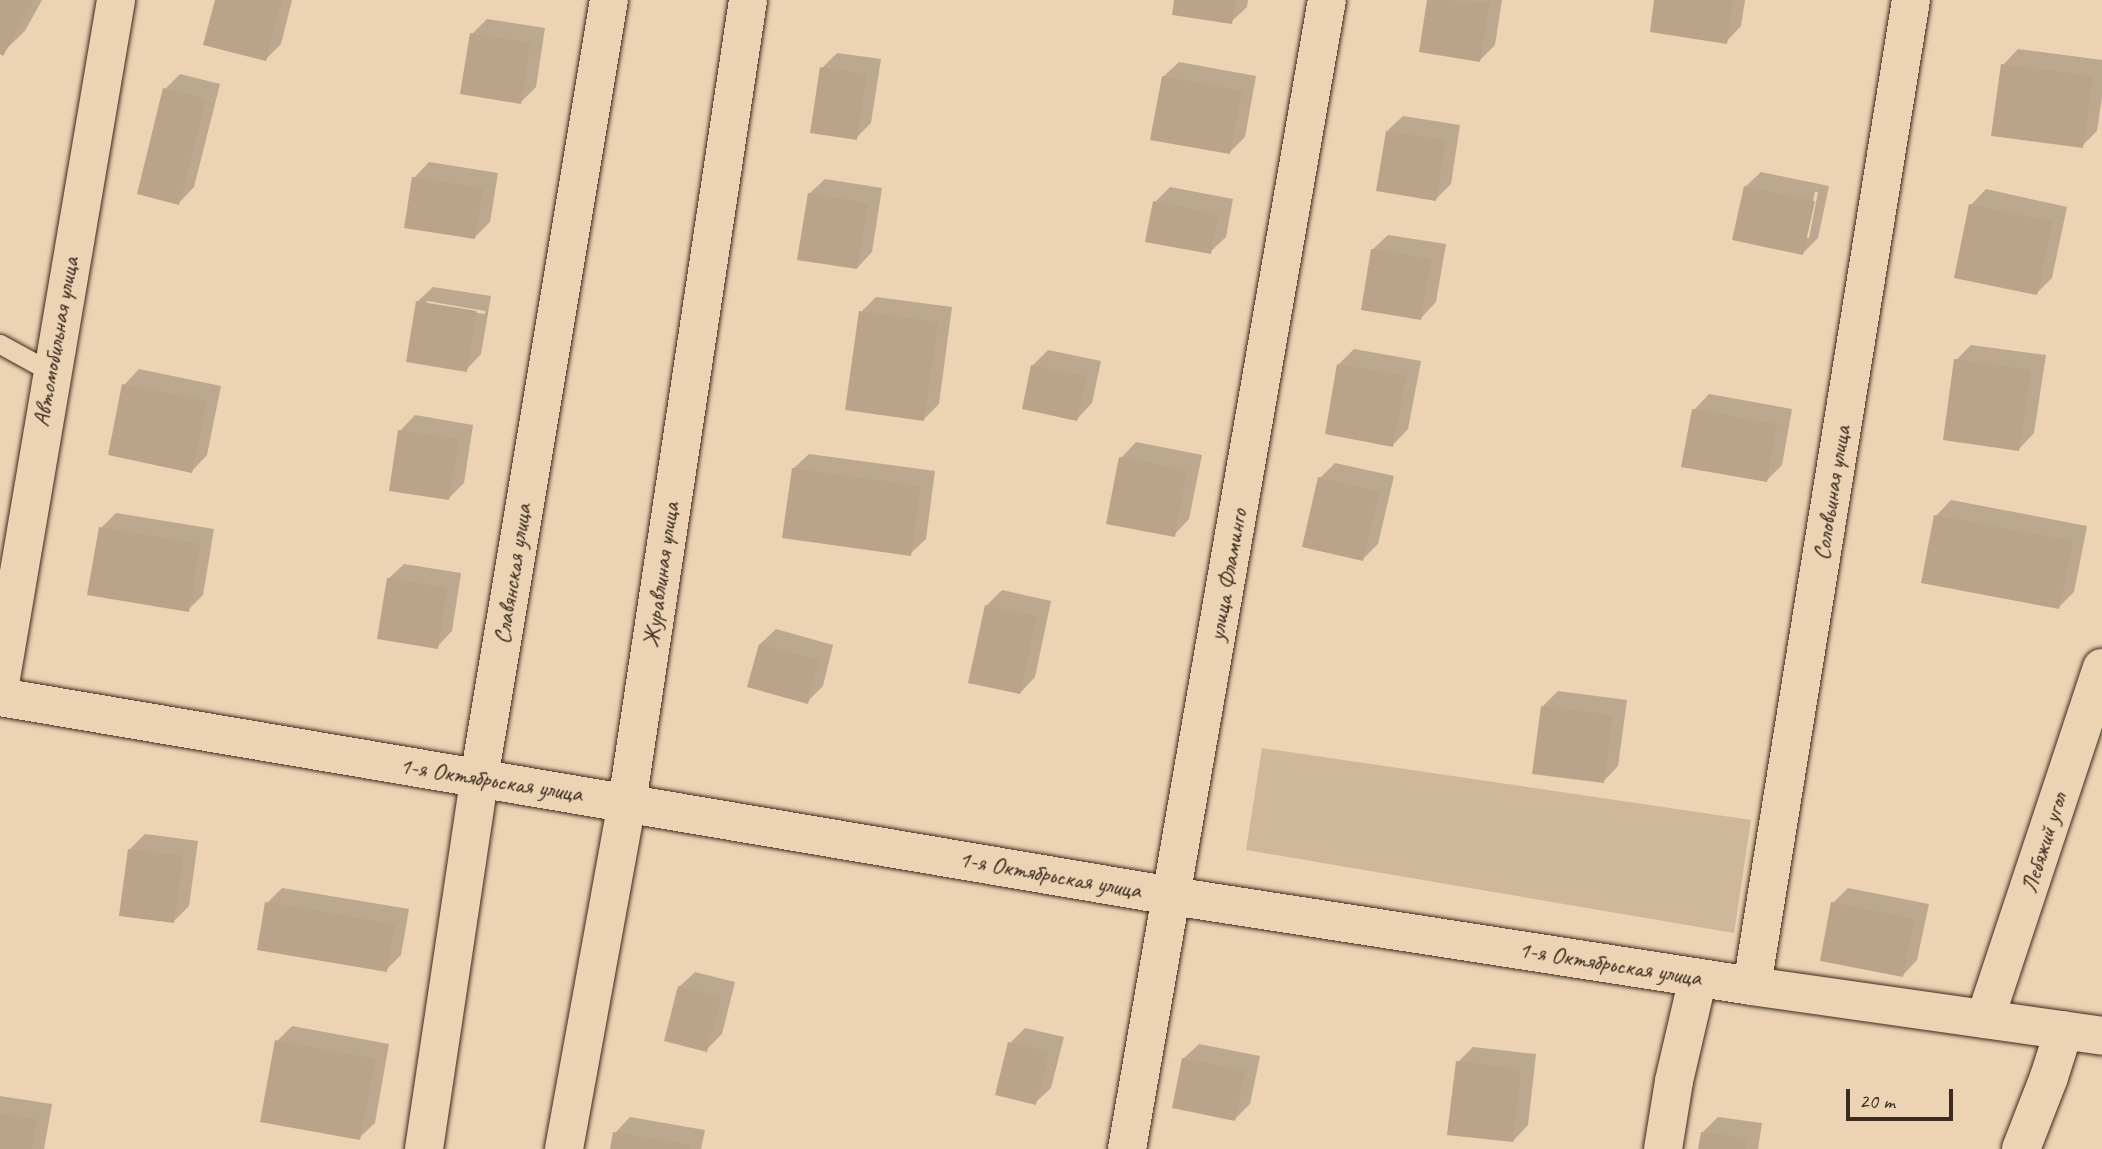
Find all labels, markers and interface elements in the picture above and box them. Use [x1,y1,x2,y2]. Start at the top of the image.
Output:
street label: Автомобильная улица [27,254,85,430]
street label: Соловьиная улица [1807,422,1857,564]
street label: Журавлиная улица [636,499,686,651]
street label: Славянская улица [488,501,538,647]
street label: улица Фламинго [1202,505,1254,645]
street label: 1-я Октябрьская улица [396,751,586,809]
street label: Лебяжий угол [2014,789,2074,897]
street label: 1-я Октябрьская улица [955,845,1145,905]
street label: 1-я Октябрьская улица [1515,935,1705,993]
scale bar [1850,1076,1957,1120]
text: 20 m [1859,1088,1895,1114]

